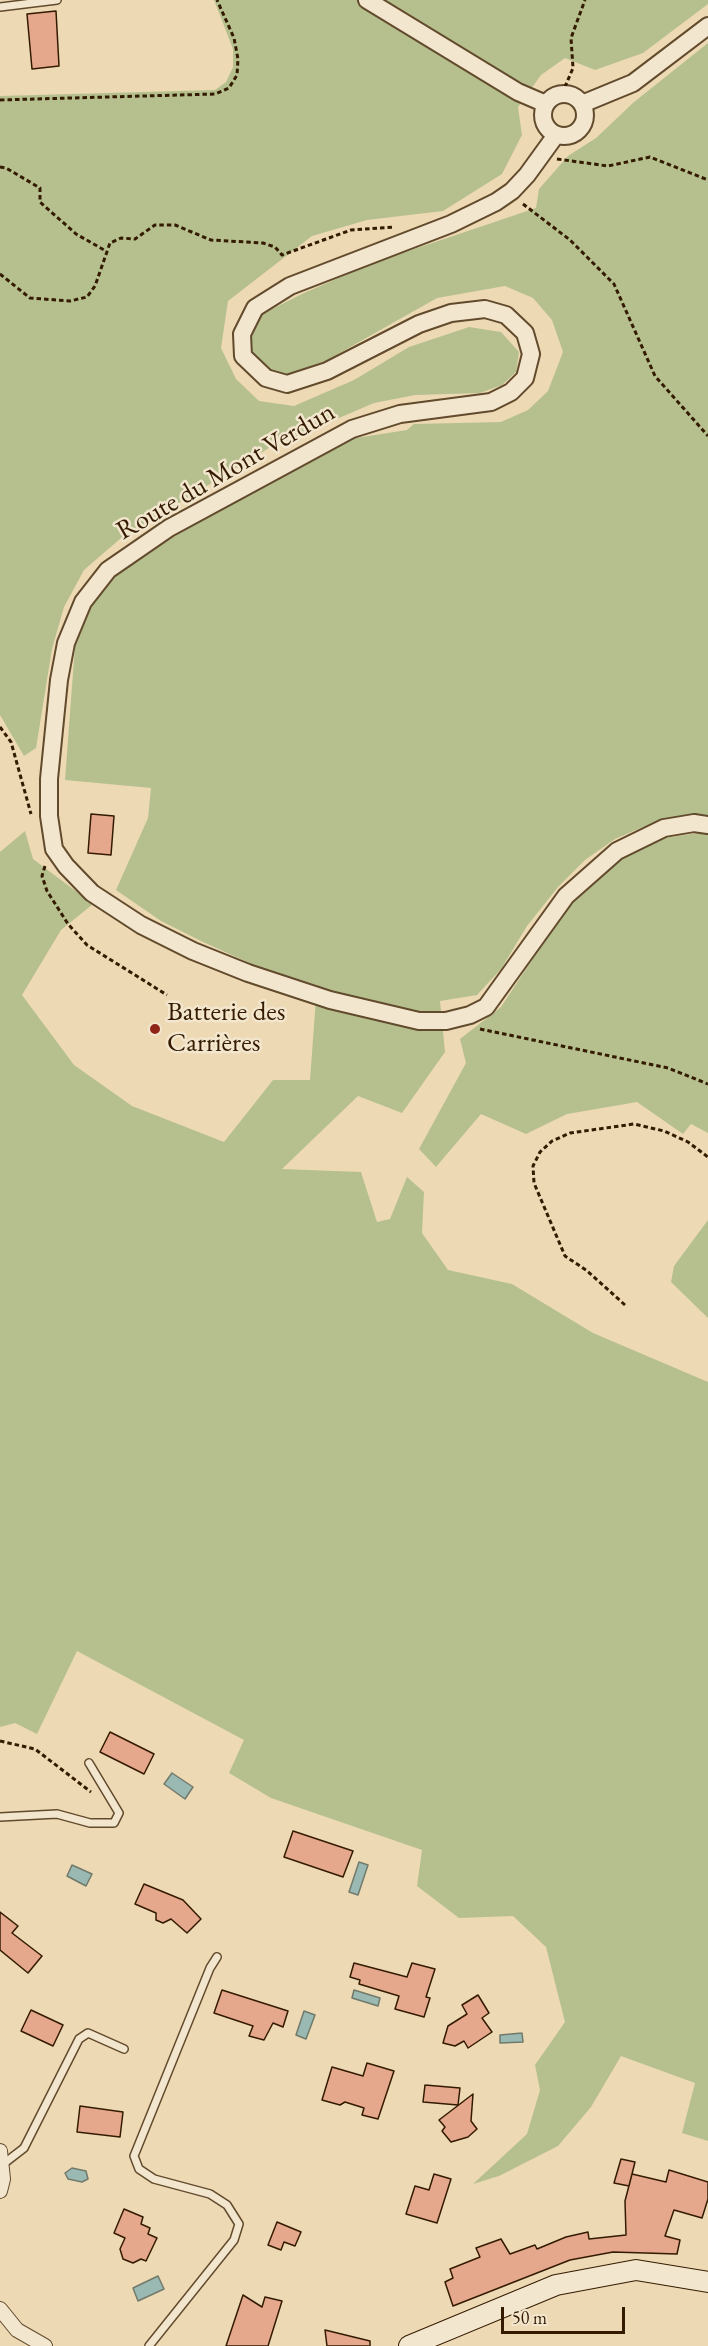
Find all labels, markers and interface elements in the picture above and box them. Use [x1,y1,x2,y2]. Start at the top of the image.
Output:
street label: Route du Mont Verdun [111,396,341,548]
place label: Batterie des Carrières [167,997,286,1060]
marker: Batterie des Carrières [148,1022,162,1036]
scale bar [504,2295,628,2333]
text: 50 m [512,2306,547,2329]

